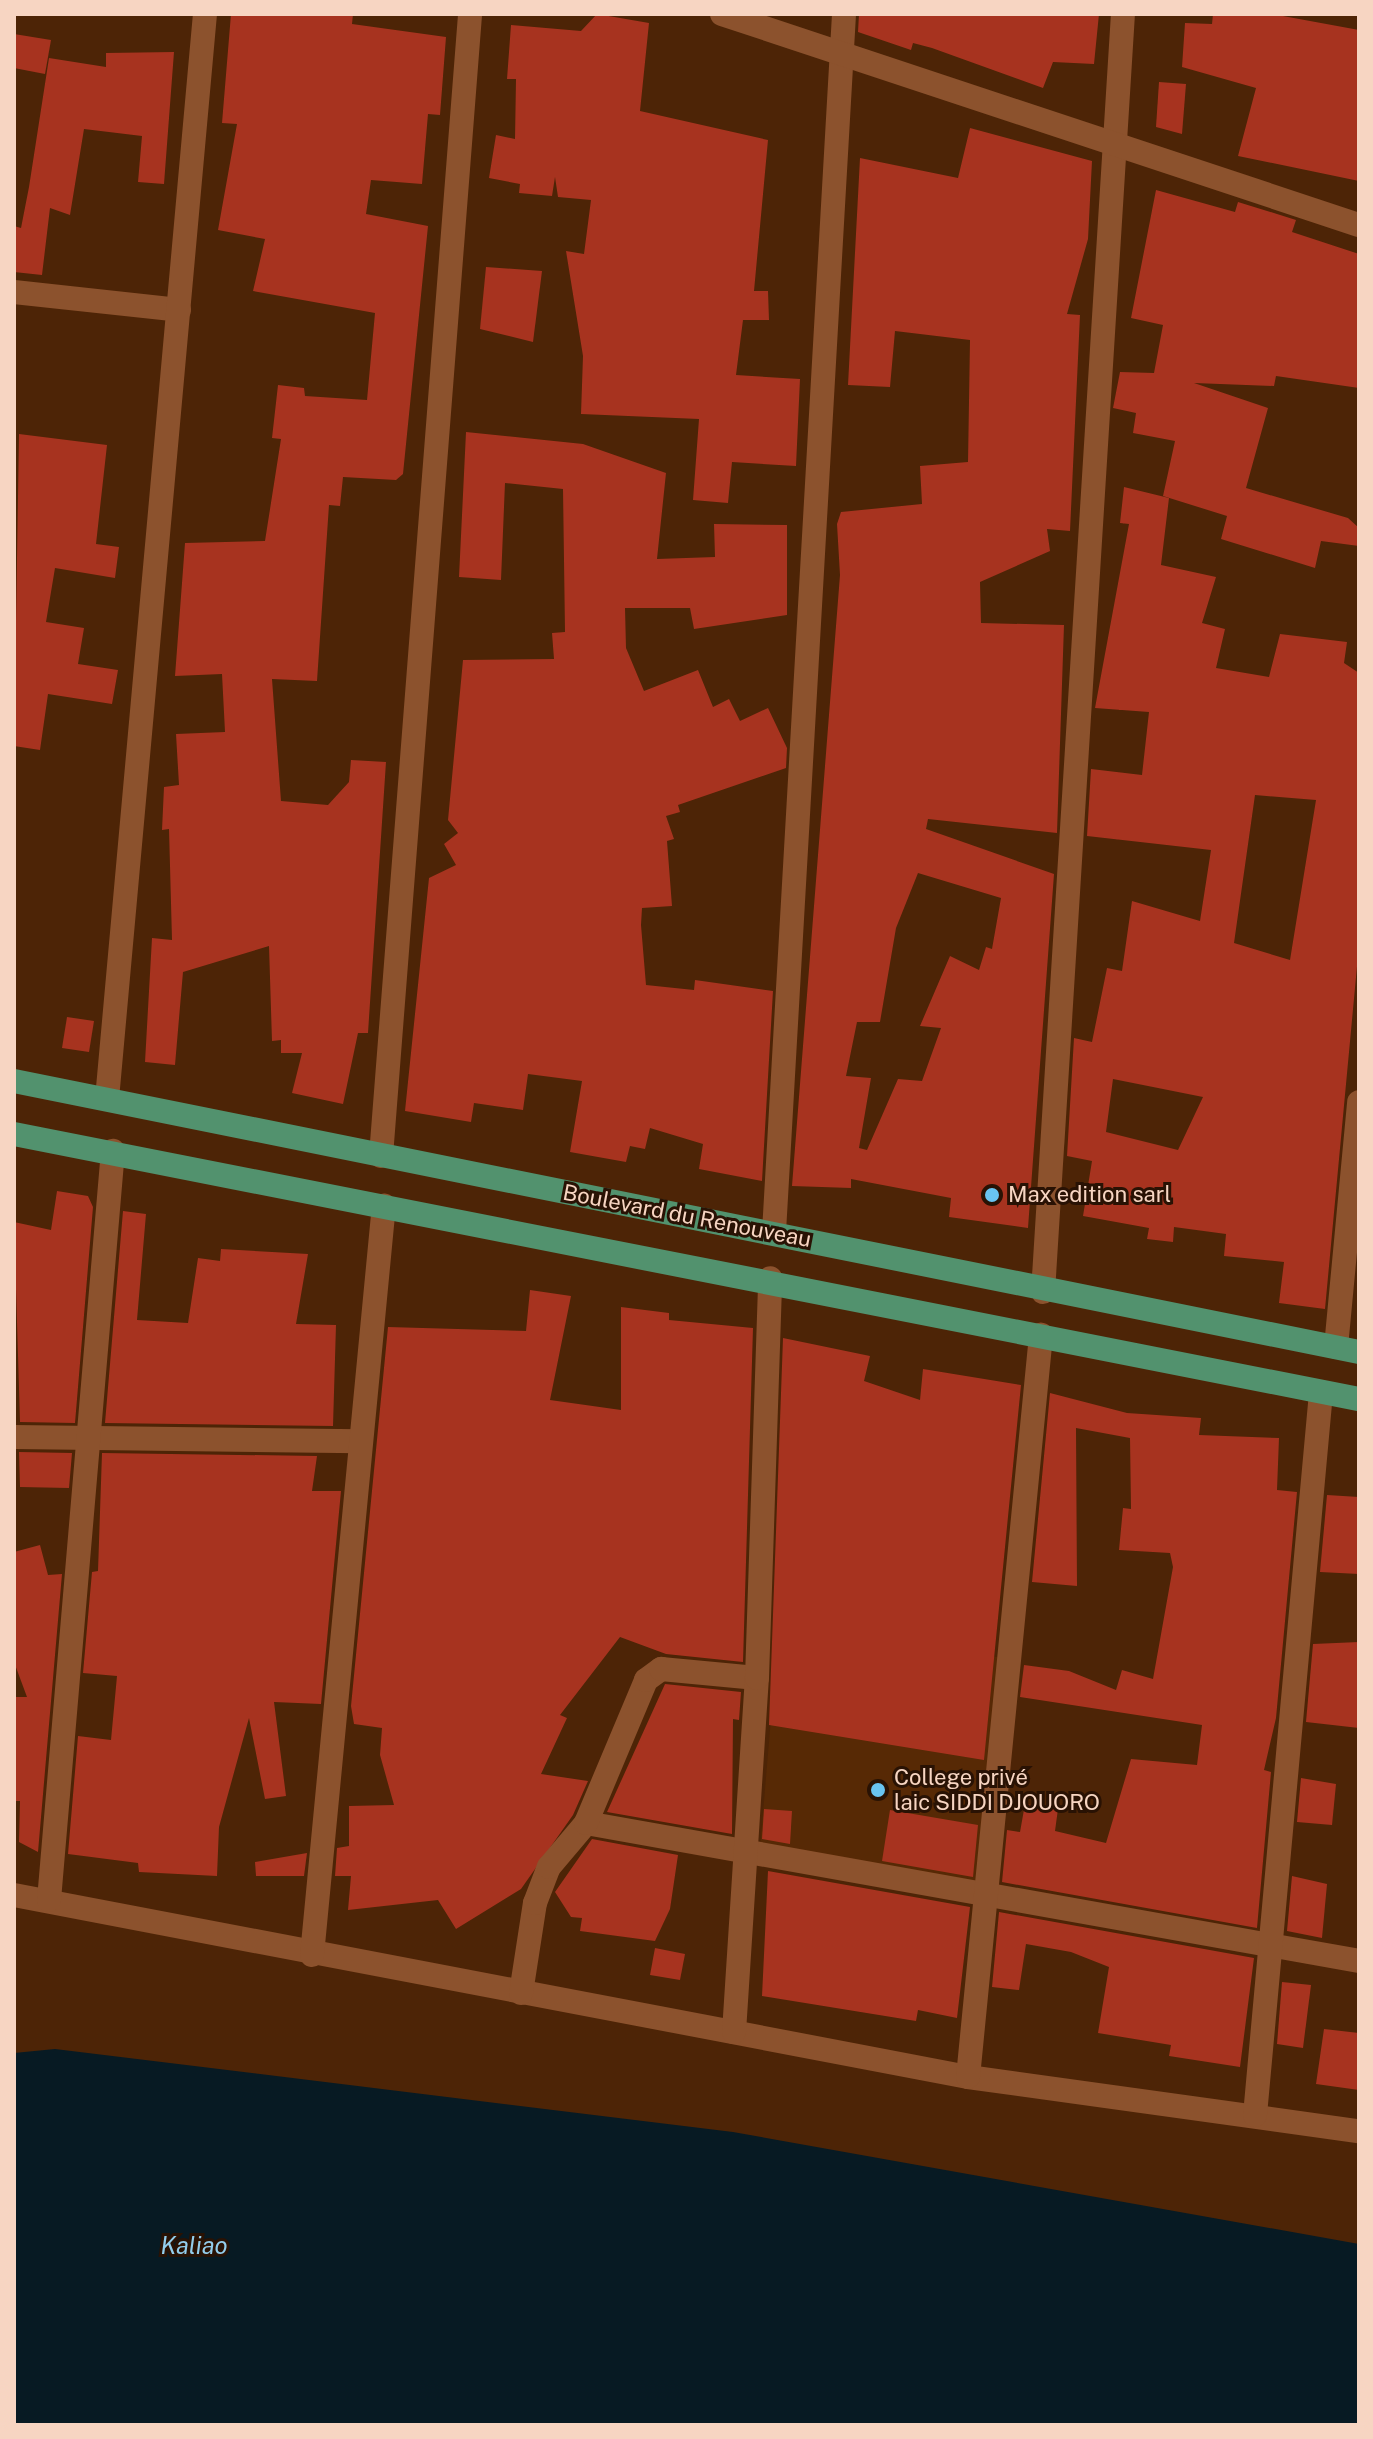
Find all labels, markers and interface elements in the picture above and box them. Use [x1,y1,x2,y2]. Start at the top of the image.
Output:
street label: Boulevard du Renouveau [560,1179,814,1253]
place label: Max edition sarl [1008,1182,1171,1208]
marker: Max edition sarl [983,1186,1001,1204]
place label: College privé laic SIDDI DJOUORO [894,1764,1100,1816]
marker: College privé laic SIDDI DJOUORO [869,1781,887,1799]
water label: Kaliao [160,2232,228,2260]

